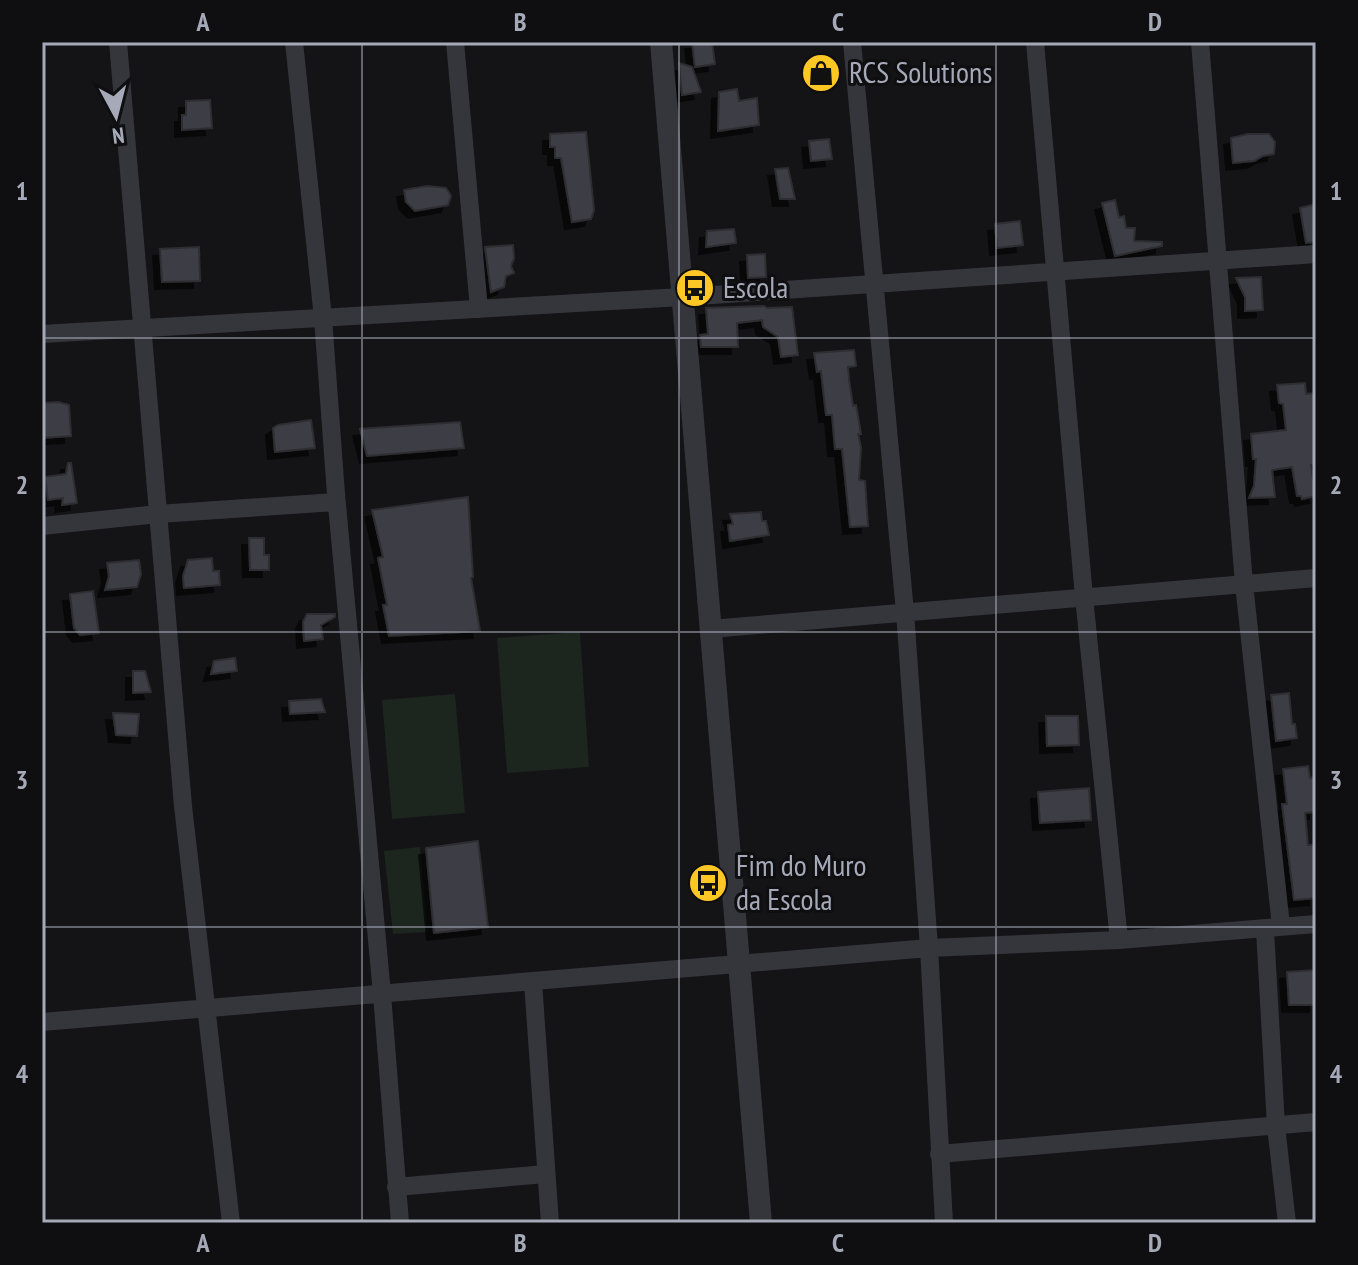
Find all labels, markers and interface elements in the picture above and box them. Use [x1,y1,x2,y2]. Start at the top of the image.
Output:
text: A [195,5,210,38]
text: B [514,5,527,38]
text: C [832,5,844,38]
text: D [1148,5,1162,38]
shop icon: RCS Solutions [800,52,842,94]
place label: RCS Solutions [849,52,992,91]
north arrow [76,76,156,156]
text: N [111,121,126,150]
text: 1 [16,174,28,207]
text: 1 [1330,174,1342,207]
bus stop icon: Escola [674,267,716,309]
place label: Escola [723,267,788,306]
text: 2 [16,468,28,501]
text: 2 [1330,468,1342,501]
text: 3 [16,763,28,796]
text: 3 [1330,763,1342,796]
place label: Fim do Muro da Escola [736,845,866,918]
bus stop icon: Fim do Muro da Escola [687,862,729,904]
text: 4 [16,1057,29,1090]
text: 4 [1330,1057,1343,1090]
text: A [195,1226,210,1259]
text: B [514,1226,527,1259]
text: C [832,1226,844,1259]
text: D [1148,1226,1162,1259]

